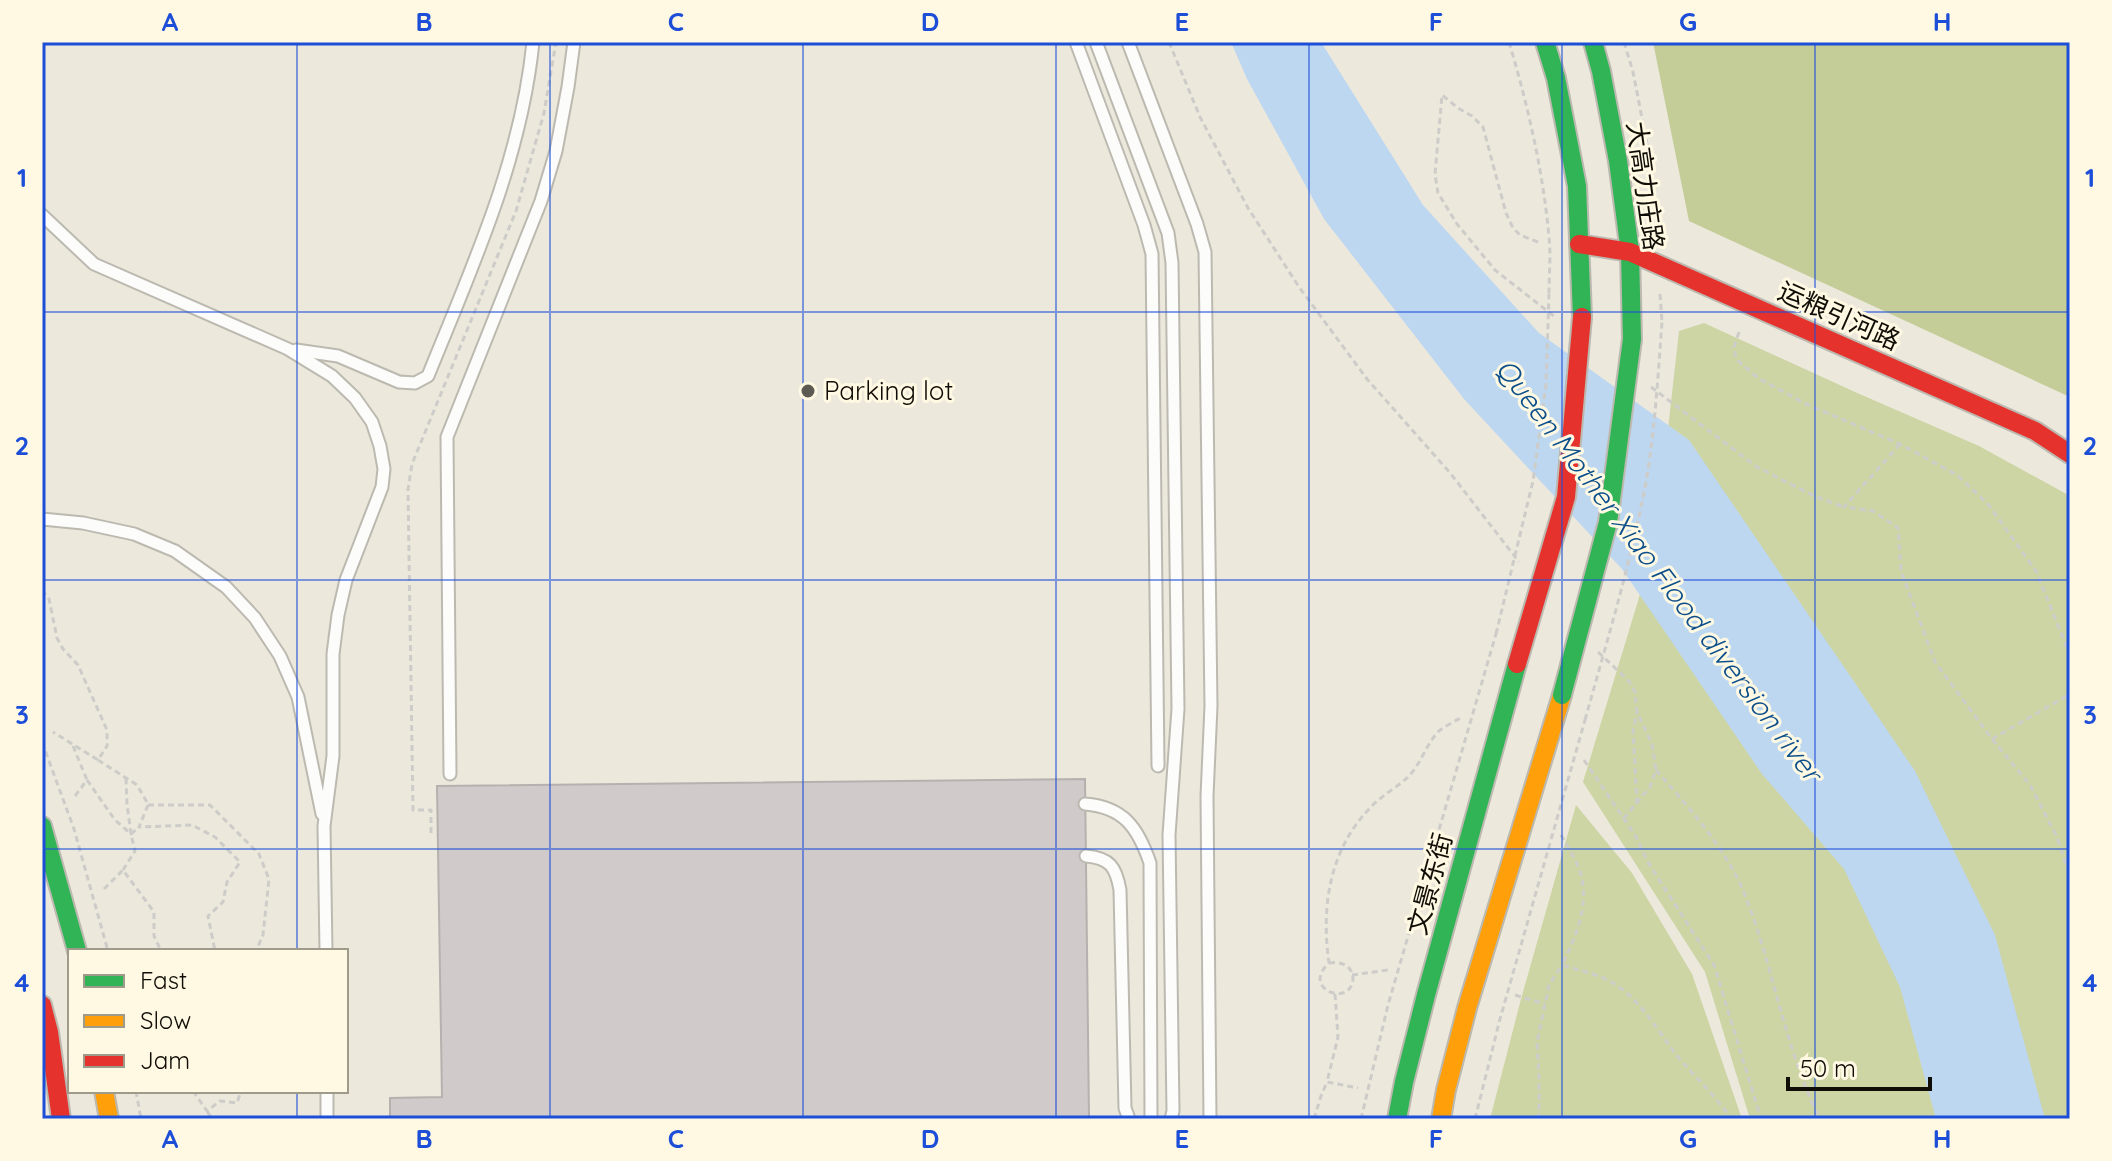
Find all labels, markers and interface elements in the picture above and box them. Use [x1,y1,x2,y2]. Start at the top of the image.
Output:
text: A [162,5,179,38]
text: B [415,5,433,38]
text: C [668,5,684,38]
text: D [921,5,939,38]
text: E [1175,5,1189,38]
text: F [1429,5,1443,38]
text: G [1679,5,1697,38]
text: H [1933,5,1951,38]
street label: 大高力庄路 [1620,119,1671,253]
text: 1 [17,161,27,194]
text: 1 [2085,161,2095,194]
street label: 运粮引河路 [1773,274,1905,357]
water label: Queen Mother Xiao Flood diversion river [1489,352,1832,790]
place label: Parking lot [824,374,953,407]
marker: Parking lot [799,382,817,400]
text: 2 [15,429,29,462]
text: 2 [2083,429,2097,462]
text: 3 [15,698,29,731]
text: 3 [2083,698,2097,731]
street label: 文景东街 [1400,829,1459,938]
legend [68,949,348,1093]
text: Fast [140,965,187,995]
text: 4 [14,966,30,999]
text: 4 [2082,966,2098,999]
text: Slow [140,1005,191,1035]
scale bar [1788,1041,1930,1091]
text: Jam [140,1045,190,1075]
text: 50 m [1800,1053,1856,1083]
text: A [162,1122,179,1155]
text: B [415,1122,433,1155]
text: C [668,1122,684,1155]
text: D [921,1122,939,1155]
text: E [1175,1122,1189,1155]
text: F [1429,1122,1443,1155]
text: G [1679,1122,1697,1155]
text: H [1933,1122,1951,1155]

